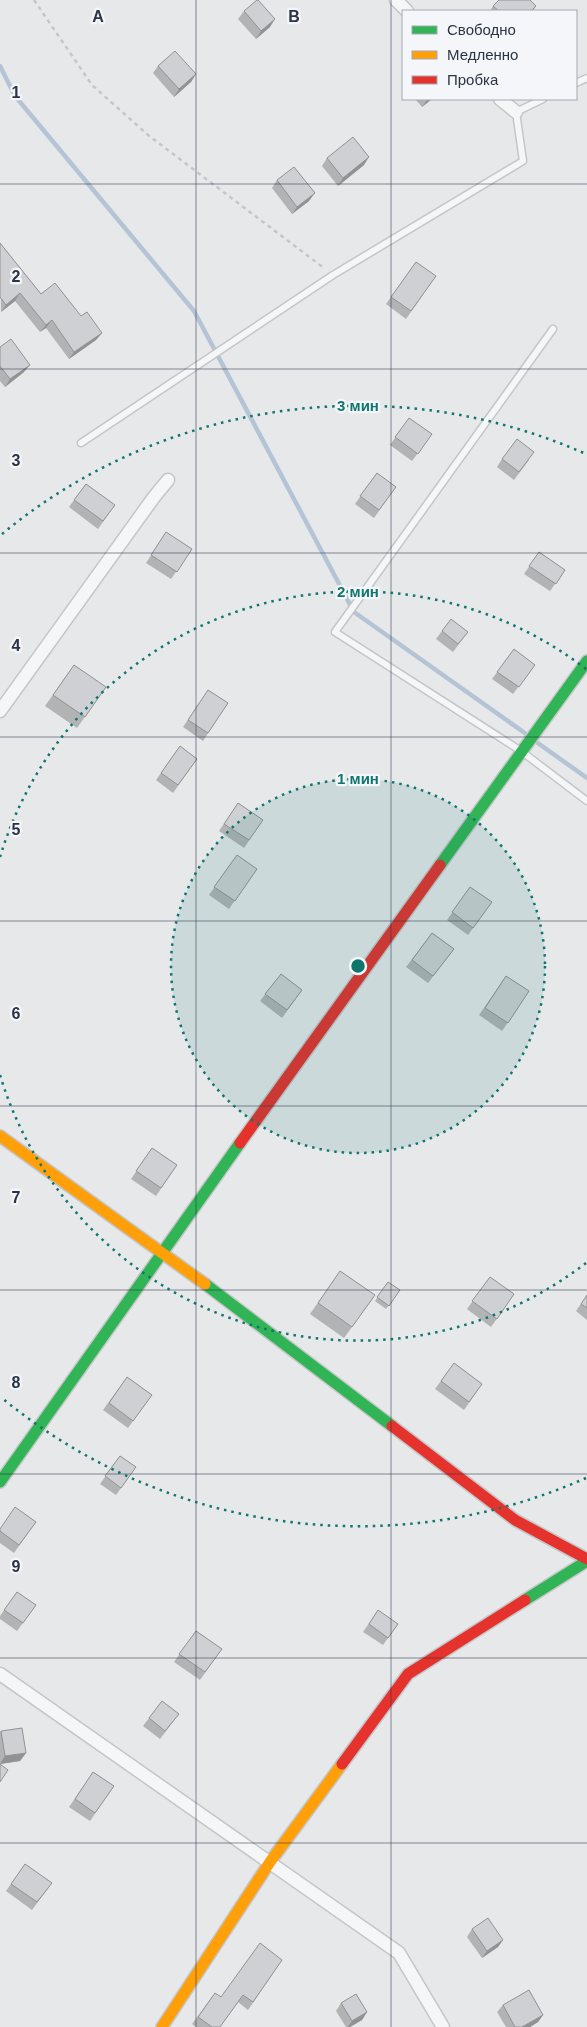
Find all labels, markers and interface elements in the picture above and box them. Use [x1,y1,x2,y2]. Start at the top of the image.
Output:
text: A [92,8,104,25]
text: B [288,8,300,25]
legend [402,10,577,100]
text: Свободно [447,21,516,38]
text: Медленно [447,46,518,63]
text: Пробка [447,71,499,88]
text: 1 [12,84,21,101]
text: 2 [12,268,21,285]
text: 3 мин [337,397,379,414]
text: 3 [12,452,21,469]
text: 2 мин [337,583,379,600]
text: 4 [12,637,21,654]
text: 1 мин [337,770,379,787]
text: 5 [12,821,21,838]
centre of rings [349,957,367,975]
text: 6 [12,1005,21,1022]
text: 7 [12,1189,21,1206]
text: 8 [12,1374,21,1391]
text: 9 [12,1558,21,1575]

